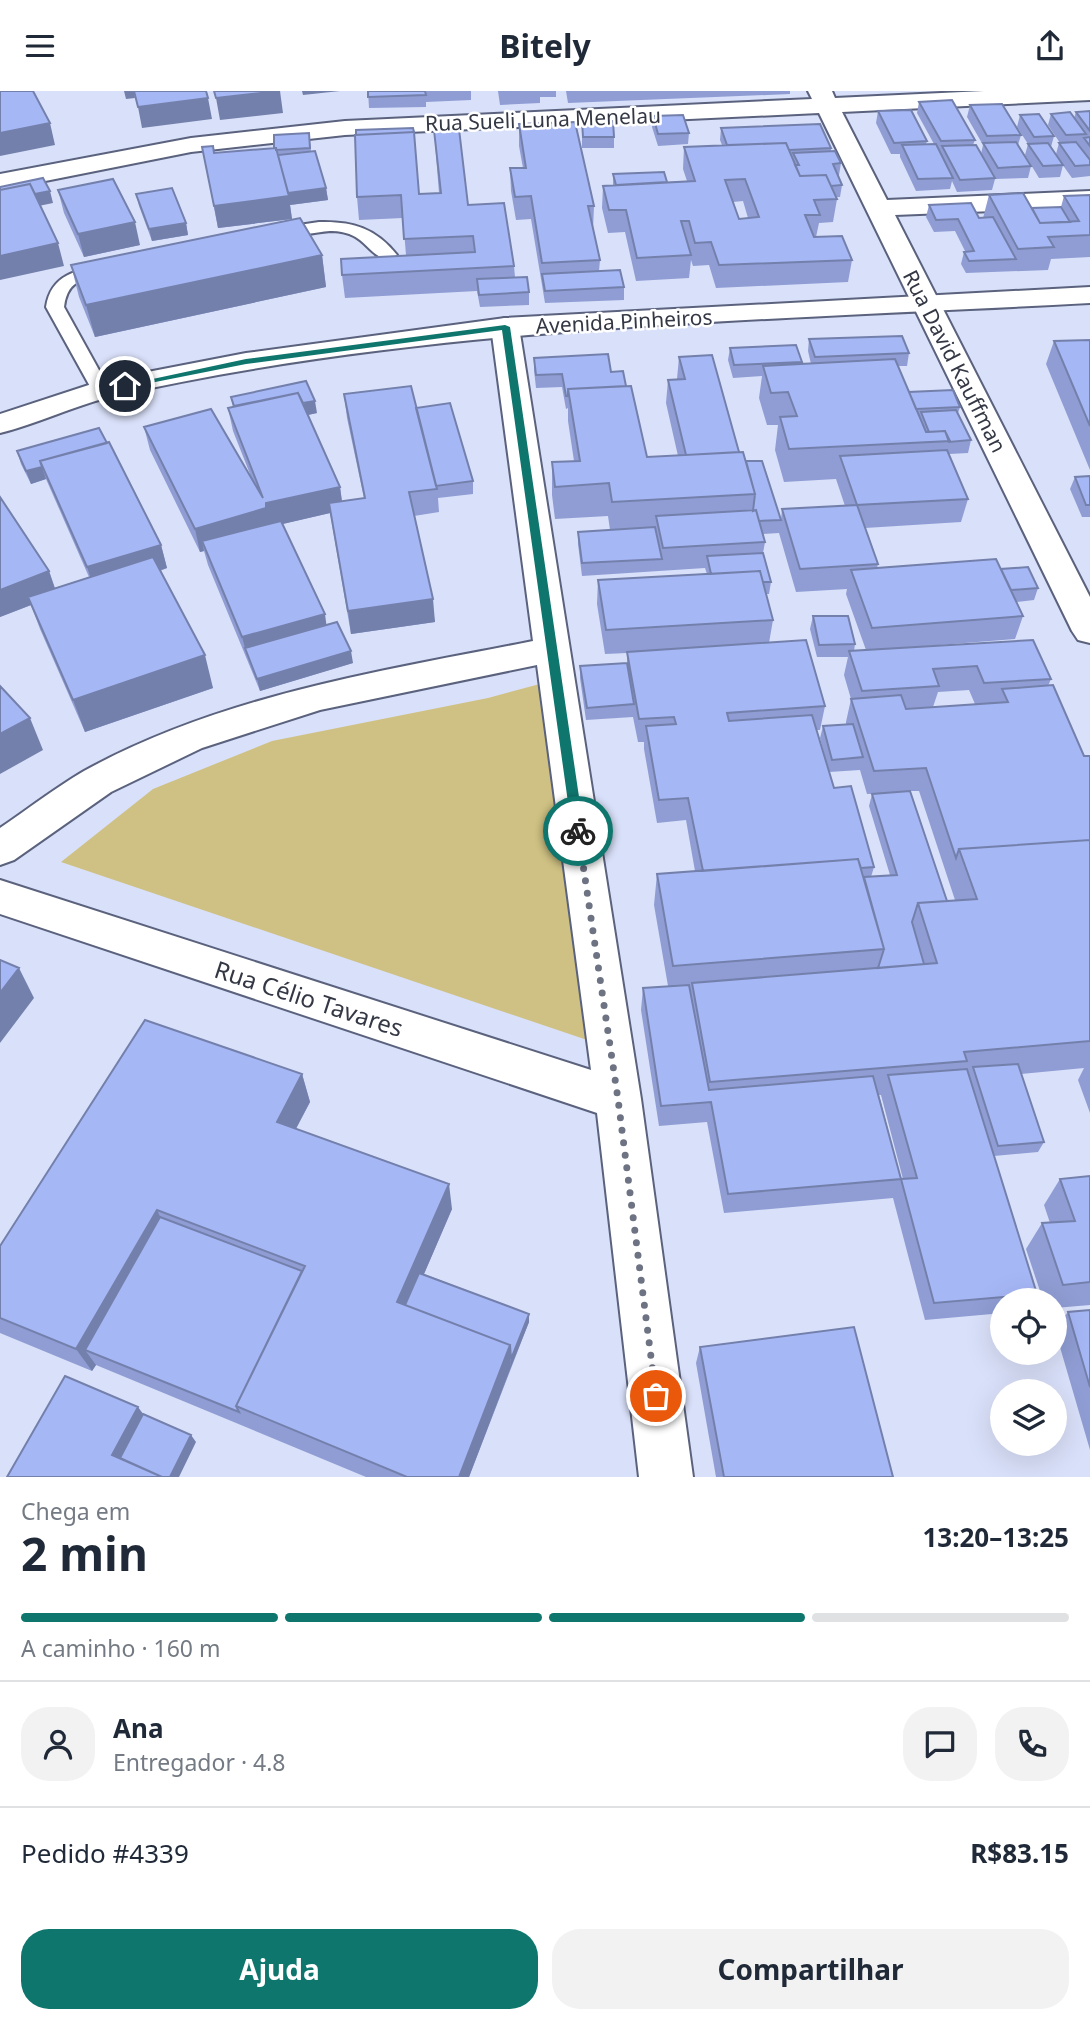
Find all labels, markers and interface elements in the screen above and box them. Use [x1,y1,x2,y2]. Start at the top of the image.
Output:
text: Bitely [499,24,591,67]
icon: menu [21,27,59,65]
icon: share [1031,27,1069,65]
street label: Rua Sueli Luna Menelau [425,101,661,137]
street label: Rua David Kauffman [897,265,1013,457]
street label: Avenida Pinheiros [535,302,713,340]
pin [95,356,155,416]
icon: home [106,367,144,405]
courier [543,796,613,866]
icon: bike [559,812,597,850]
street label: Rua Célio Tavares [211,952,407,1044]
map controls [990,1288,1067,1456]
button: locate [990,1288,1067,1365]
pin [626,1366,686,1426]
icon: bag [637,1377,675,1415]
button: layers [990,1379,1067,1456]
text: Chega em [21,1495,130,1527]
text: 13:20–13:25 [922,1519,1069,1555]
text: 2 min [21,1522,148,1584]
text: A caminho · 160 m [21,1632,220,1664]
button: person [21,1707,95,1781]
button: chat [903,1707,977,1781]
button: phone [995,1707,1069,1781]
text: Ana [113,1710,163,1746]
text: Entregador · 4.8 [113,1746,286,1778]
text: Pedido #4339 [21,1835,189,1871]
text: R$83.15 [970,1835,1069,1871]
button: Ajuda [21,1929,538,2009]
button: Compartilhar [552,1929,1069,2009]

